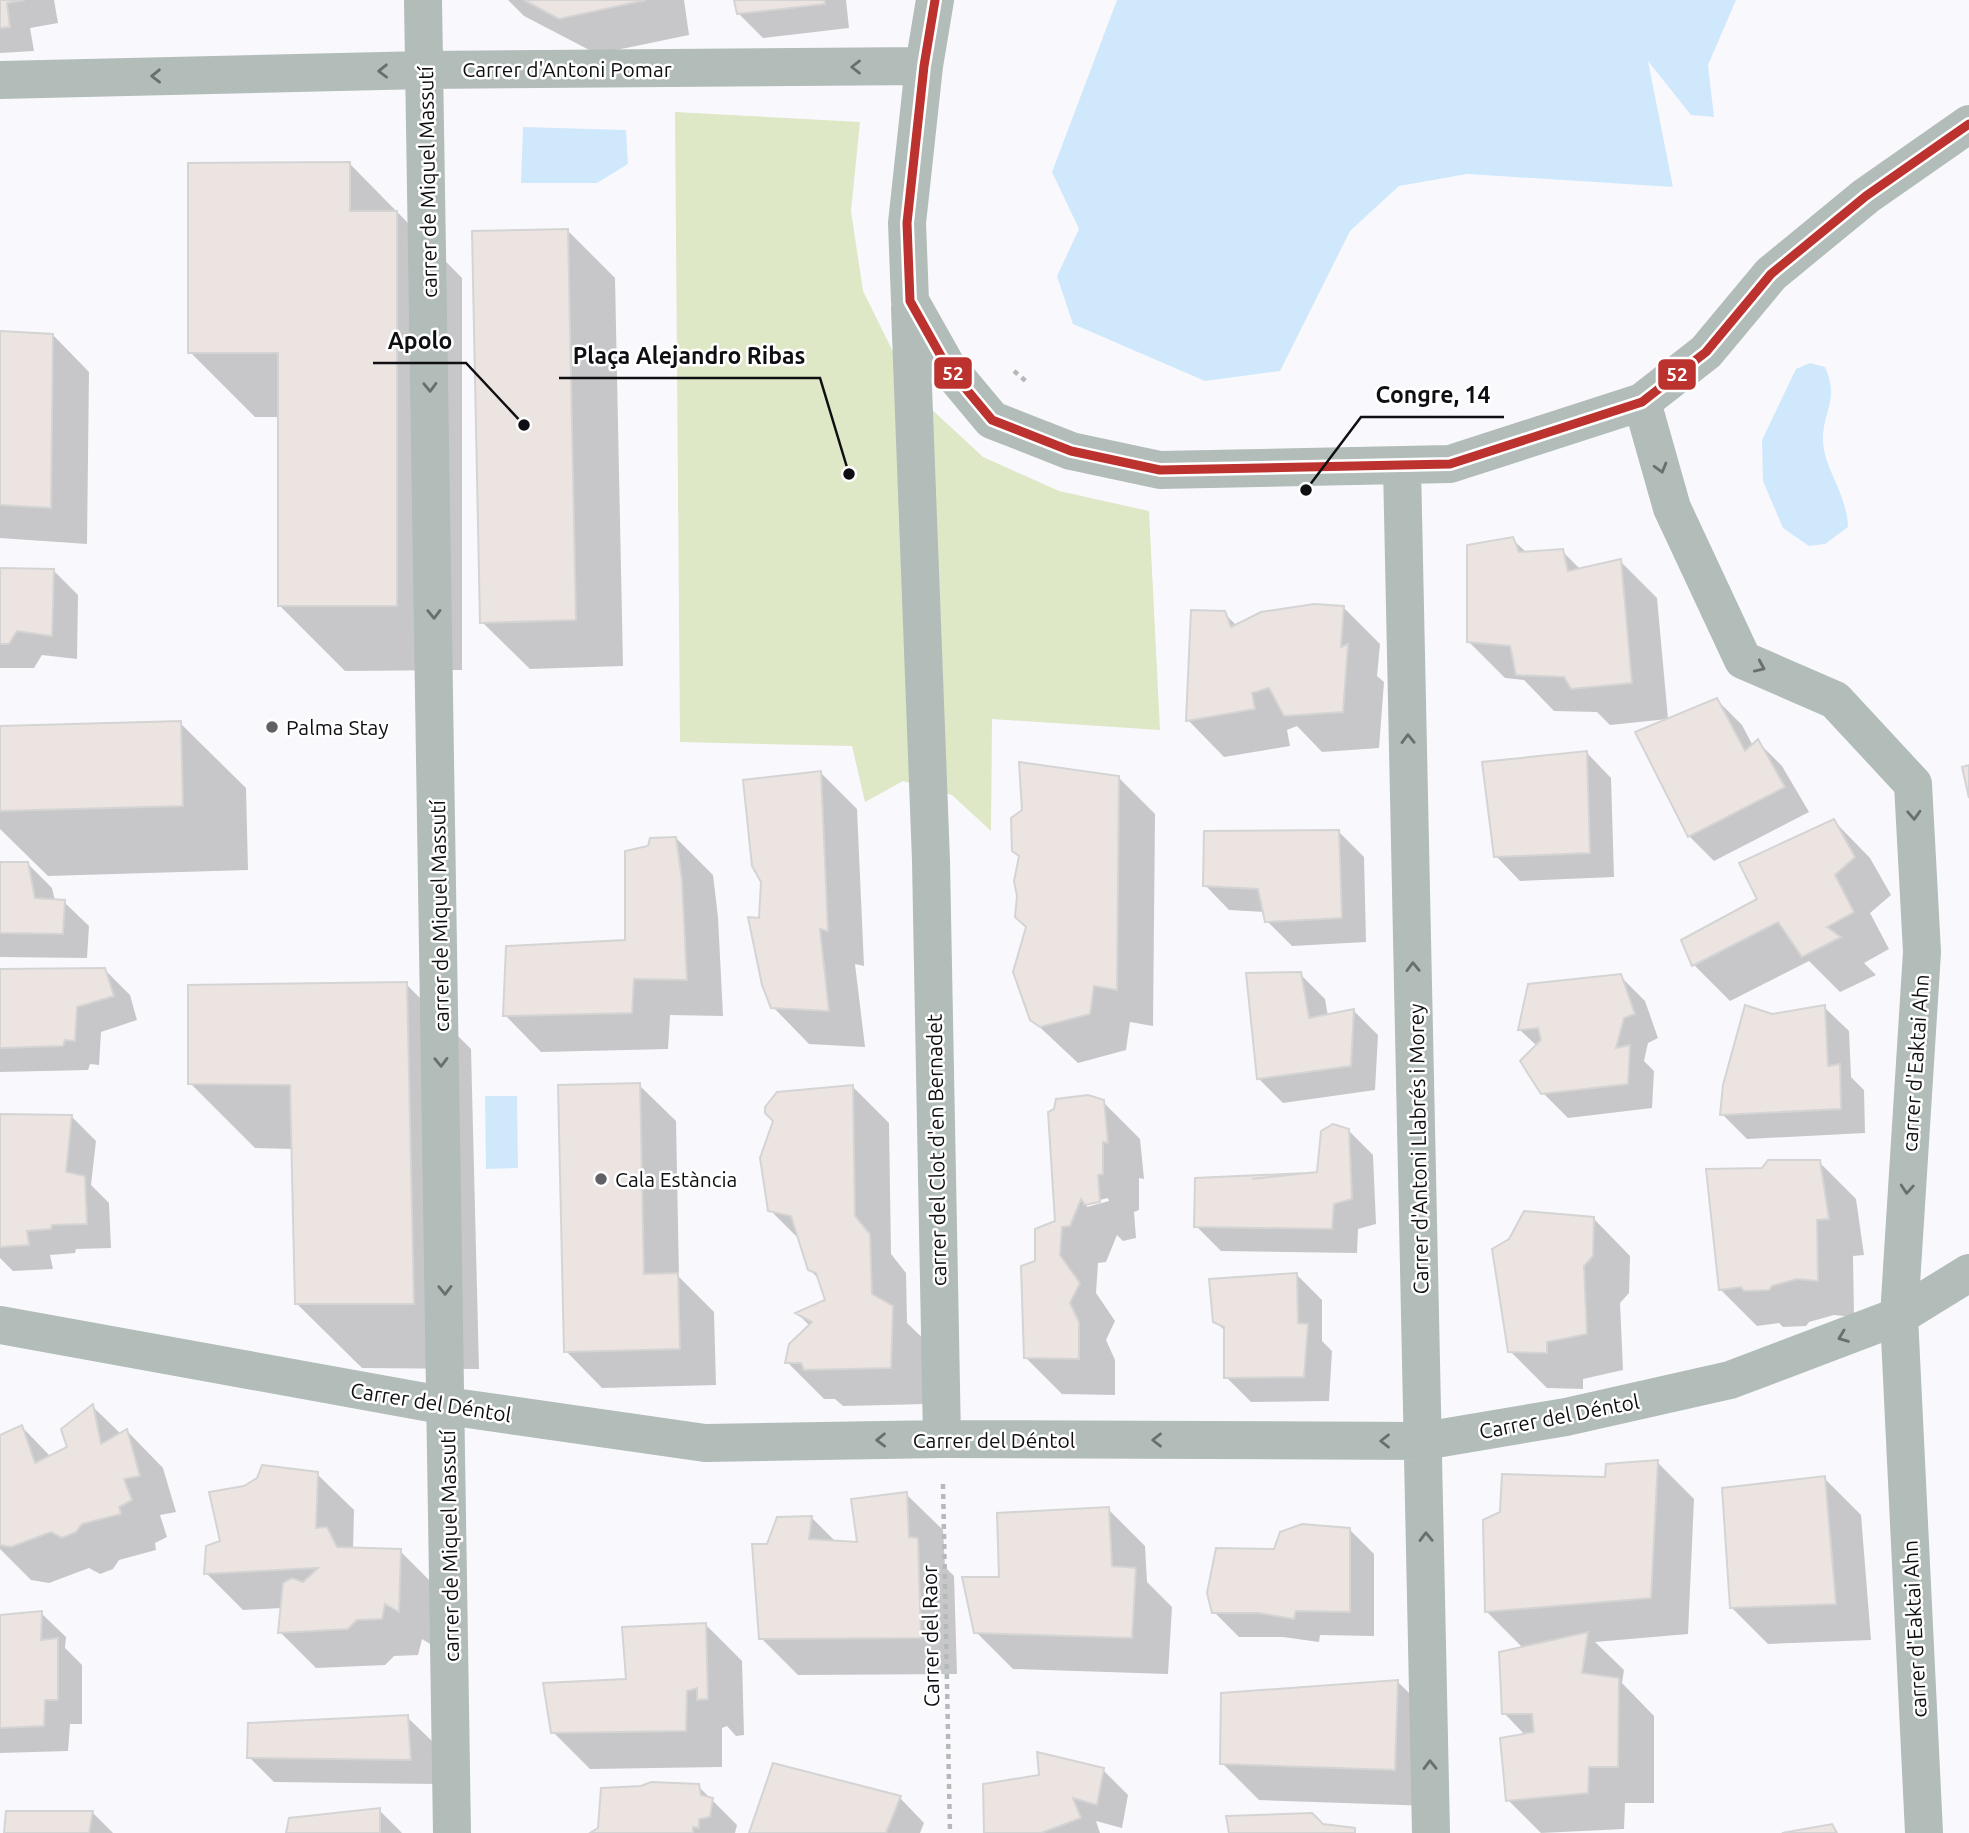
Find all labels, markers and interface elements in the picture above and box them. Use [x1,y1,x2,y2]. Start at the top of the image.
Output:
street label: Carrer d'Antoni Pomar [462,57,672,81]
one-way arrow [850,59,861,74]
one-way arrow [378,63,388,79]
street label: carrer de Miquel Massutí [413,65,441,298]
one-way arrow [150,69,161,84]
callout: Apolo [373,319,466,363]
text: Apolo [388,328,452,353]
callout: Plaça Alejandro Ribas [559,334,820,378]
text: Plaça Alejandro Ribas [573,343,805,369]
line badge: 52 [933,356,973,390]
line badge: 52 [1657,358,1697,391]
text: 52 [942,362,964,384]
text: 52 [1666,363,1688,385]
callout: Congre, 14 [1361,373,1504,417]
one-way arrow [422,382,438,392]
text: Congre, 14 [1376,382,1490,408]
one-way arrow [1652,461,1667,473]
one-way arrow [426,609,442,620]
one-way arrow [1752,659,1765,673]
place label: Palma Stay [286,715,389,739]
marker: Palma Stay [264,719,280,735]
one-way arrow [1401,734,1416,745]
street label: carrer de Miquel Massutí [425,799,453,1032]
one-way arrow [1907,809,1922,820]
one-way arrow [1406,961,1421,972]
street label: carrer d'Eaktai Ahn [1897,973,1933,1153]
street label: Carrer d'Antoni Llabrés i Morey [1403,1003,1433,1295]
street label: carrer del Clot d'en Bernadet [922,1014,950,1286]
one-way arrow [433,1057,449,1068]
place label: Cala Estància [615,1167,737,1191]
marker: Cala Estància [593,1171,609,1187]
one-way arrow [1900,1183,1915,1194]
one-way arrow [437,1285,453,1295]
one-way arrow [1838,1329,1850,1343]
street label: Carrer del Déntol [349,1377,513,1427]
street label: Carrer del Déntol [1477,1389,1641,1443]
street label: Carrer del Déntol [913,1428,1075,1452]
street label: carrer de Miquel Massutí [435,1429,463,1662]
one-way arrow [875,1432,885,1448]
one-way arrow [1151,1432,1162,1448]
one-way arrow [1379,1433,1389,1449]
one-way arrow [1418,1532,1434,1542]
street label: carrer d'Eaktai Ahn [1897,1540,1931,1718]
street label: Carrer del Raor [917,1565,943,1707]
one-way arrow [1422,1759,1438,1770]

